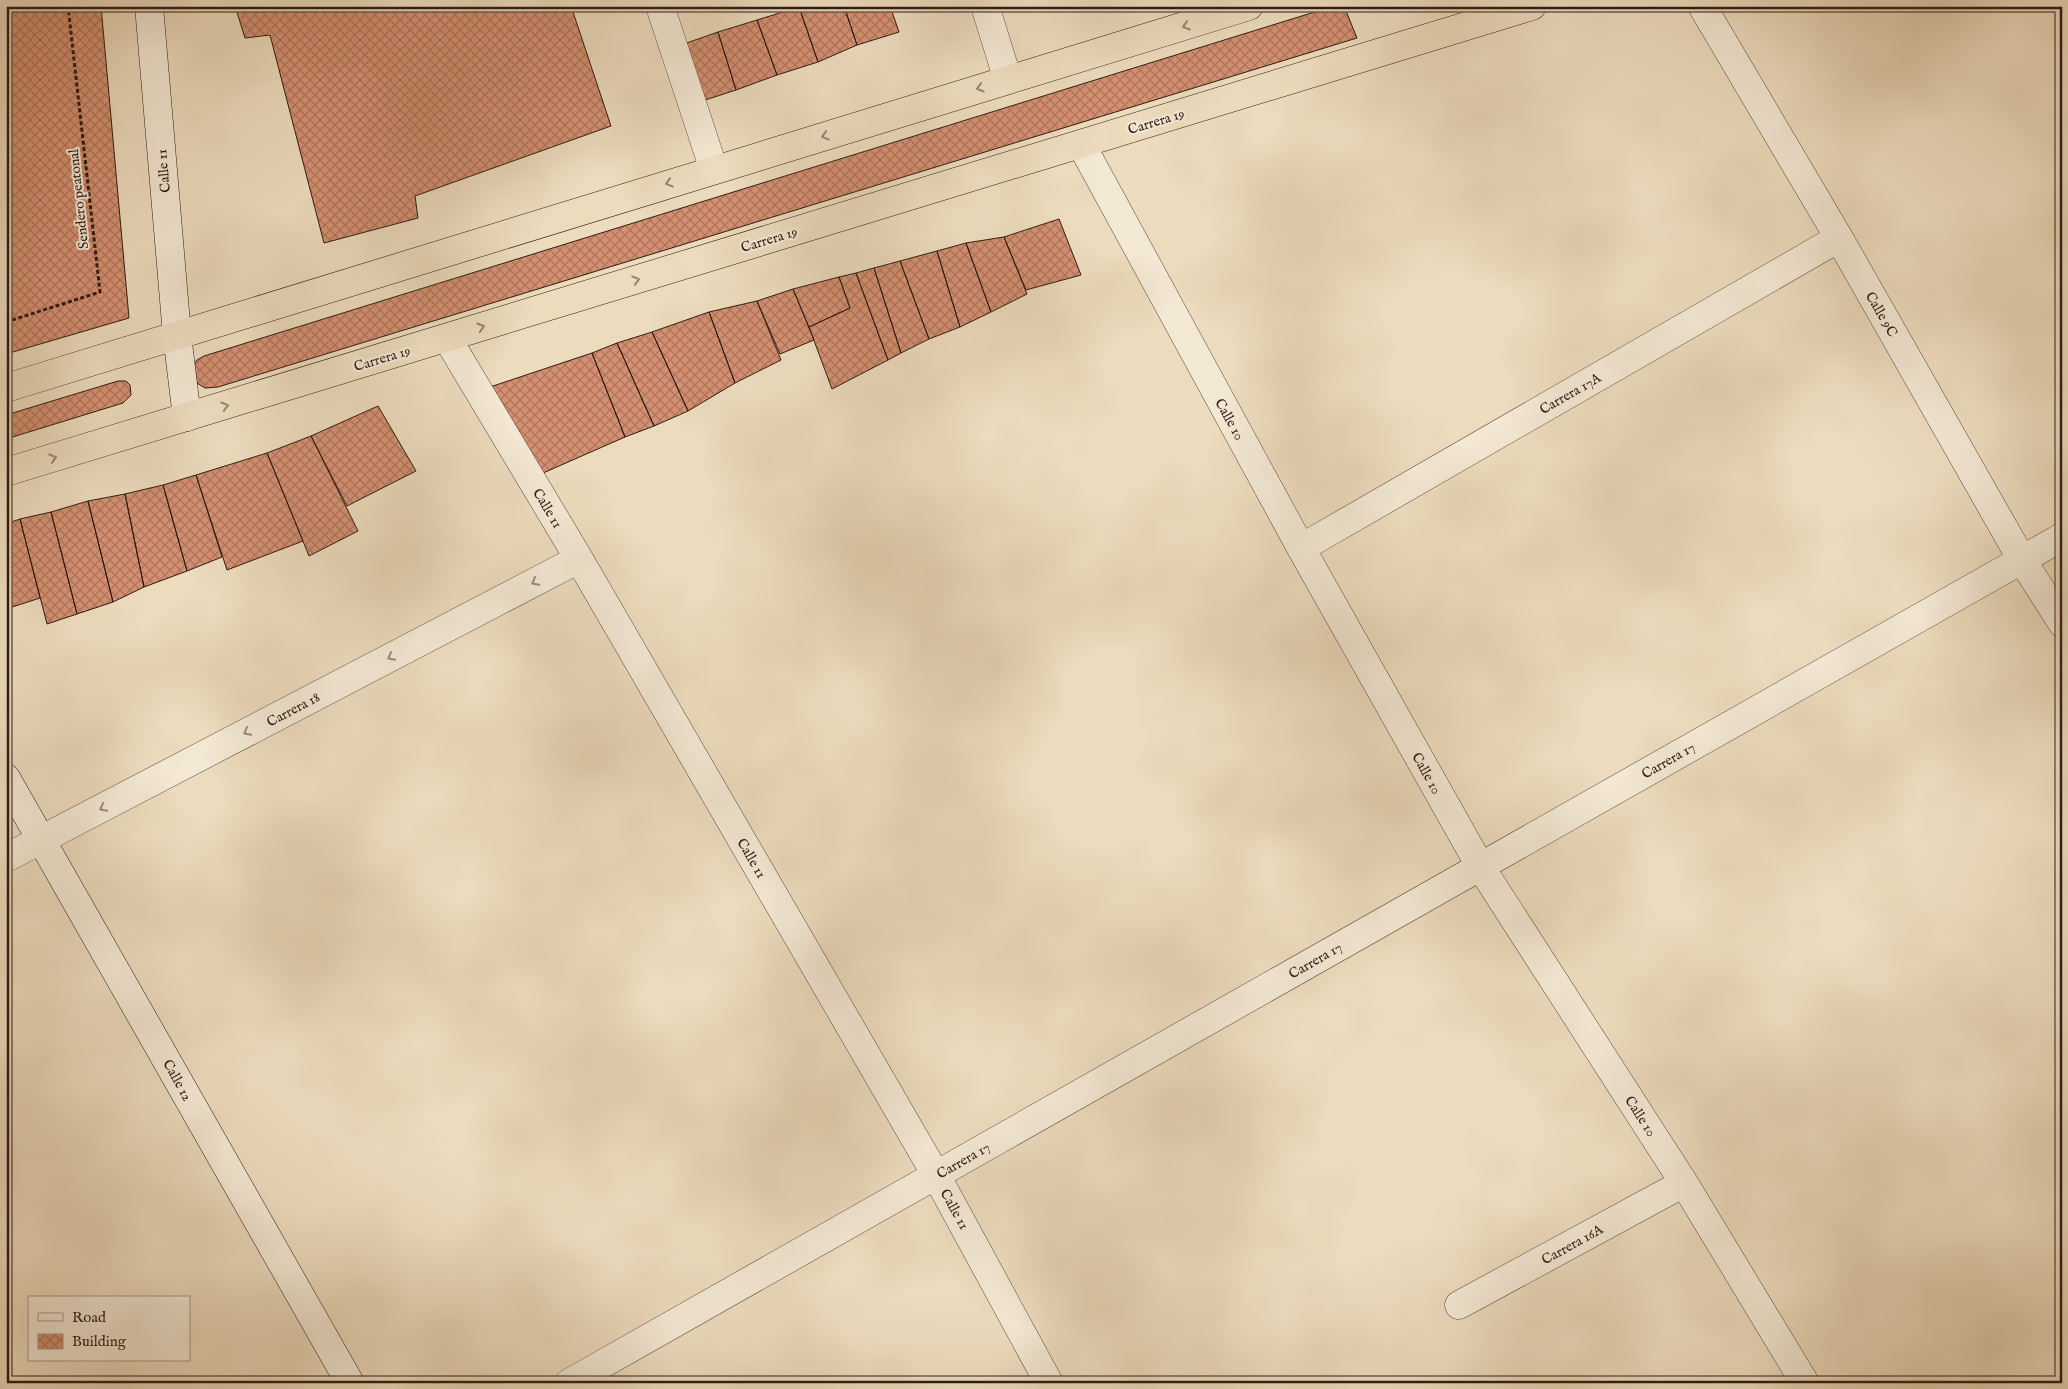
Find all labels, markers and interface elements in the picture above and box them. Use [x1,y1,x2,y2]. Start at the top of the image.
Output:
one-way arrow [1182,20,1191,30]
one-way arrow [977,83,985,93]
street label: Carrera 19 [1126,105,1187,139]
one-way arrow [821,130,830,140]
street label: Sendero peatonal [65,148,93,250]
street label: Calle 11 [153,148,175,193]
one-way arrow [666,178,674,188]
street label: Carrera 19 [739,223,800,257]
one-way arrow [632,275,640,285]
street label: Calle 9C [1861,289,1901,340]
one-way arrow [476,323,484,333]
street label: Carrera 19 [352,342,413,376]
street label: Carrera 17A [1536,369,1605,419]
street label: Calle 10 [1210,395,1248,444]
one-way arrow [220,401,229,411]
one-way arrow [48,454,57,464]
street label: Calle 11 [528,485,566,532]
one-way arrow [532,576,541,586]
one-way arrow [388,651,397,661]
street label: Carrera 18 [264,688,323,731]
one-way arrow [244,726,253,736]
street label: Carrera 17 [1639,738,1698,783]
street label: Calle 10 [1407,749,1445,798]
one-way arrow [99,801,108,811]
street label: Calle 11 [732,835,770,882]
street label: Carrera 17 [1286,938,1345,983]
street label: Calle 12 [158,1056,196,1105]
street label: Calle 10 [1620,1093,1660,1140]
street label: Carrera 17 [934,1138,993,1183]
street label: Calle 11 [936,1186,973,1233]
street label: Carrera 16A [1539,1220,1607,1269]
legend [28,1296,190,1362]
text: Road [72,1308,107,1327]
text: Building [72,1332,127,1351]

